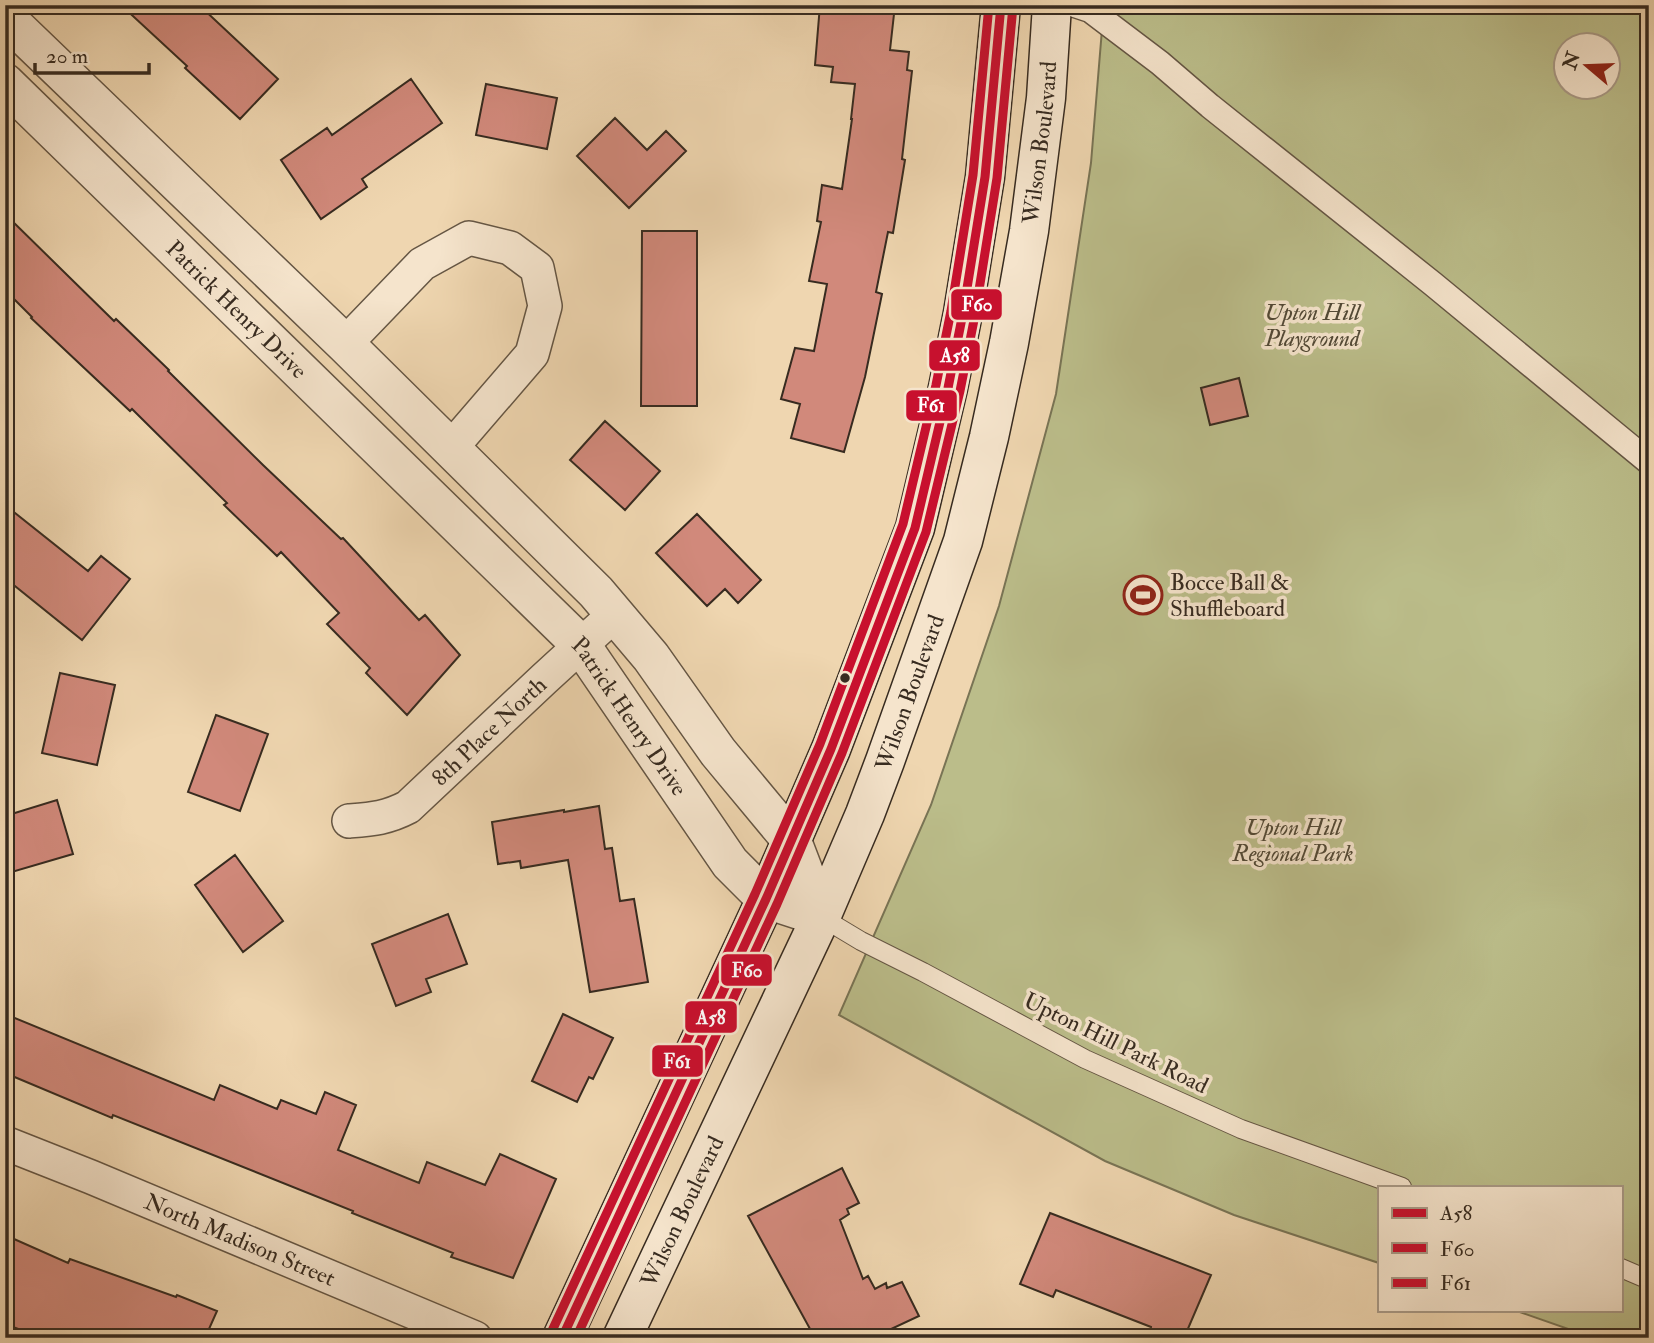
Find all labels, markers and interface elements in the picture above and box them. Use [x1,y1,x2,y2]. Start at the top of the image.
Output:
scale bar [35,32,149,76]
north arrow [1552,32,1622,102]
text: 20 m [46,43,88,70]
text: N [1557,48,1586,74]
street label: Wilson Boulevard [1015,60,1063,227]
street label: Patrick Henry Drive [160,234,314,385]
line badge: F60 [950,288,1003,321]
text: F60 [961,293,993,317]
park label: Upton Hill Playground [1263,298,1361,353]
line badge: A58 [928,339,981,372]
text: A58 [939,344,970,368]
line badge: F61 [905,389,958,422]
text: F61 [917,394,945,418]
place label: Bocce Ball & Shuffleboard [1170,568,1289,623]
sports icon: Bocce Ball & Shuffleboard [1122,574,1164,616]
street label: Wilson Boulevard [868,611,950,775]
street label: Patrick Henry Drive [566,630,694,801]
street label: 8th Place North [425,670,552,792]
unlabelled marker [838,671,852,685]
park label: Upton Hill Regional Park [1231,813,1354,868]
line badge: F60 [720,953,773,987]
text: F60 [731,959,763,983]
street label: Upton Hill Park Road [1018,986,1213,1101]
line badge: A58 [684,1000,738,1034]
text: A58 [695,1006,726,1030]
line badge: F61 [651,1044,704,1078]
text: F61 [663,1050,691,1074]
street label: Wilson Boulevard [633,1131,730,1293]
legend [1378,1186,1622,1312]
street label: North Madison Street [140,1187,340,1292]
text: A58 [1439,1200,1473,1227]
text: F60 [1440,1236,1475,1263]
text: F61 [1440,1270,1471,1297]

